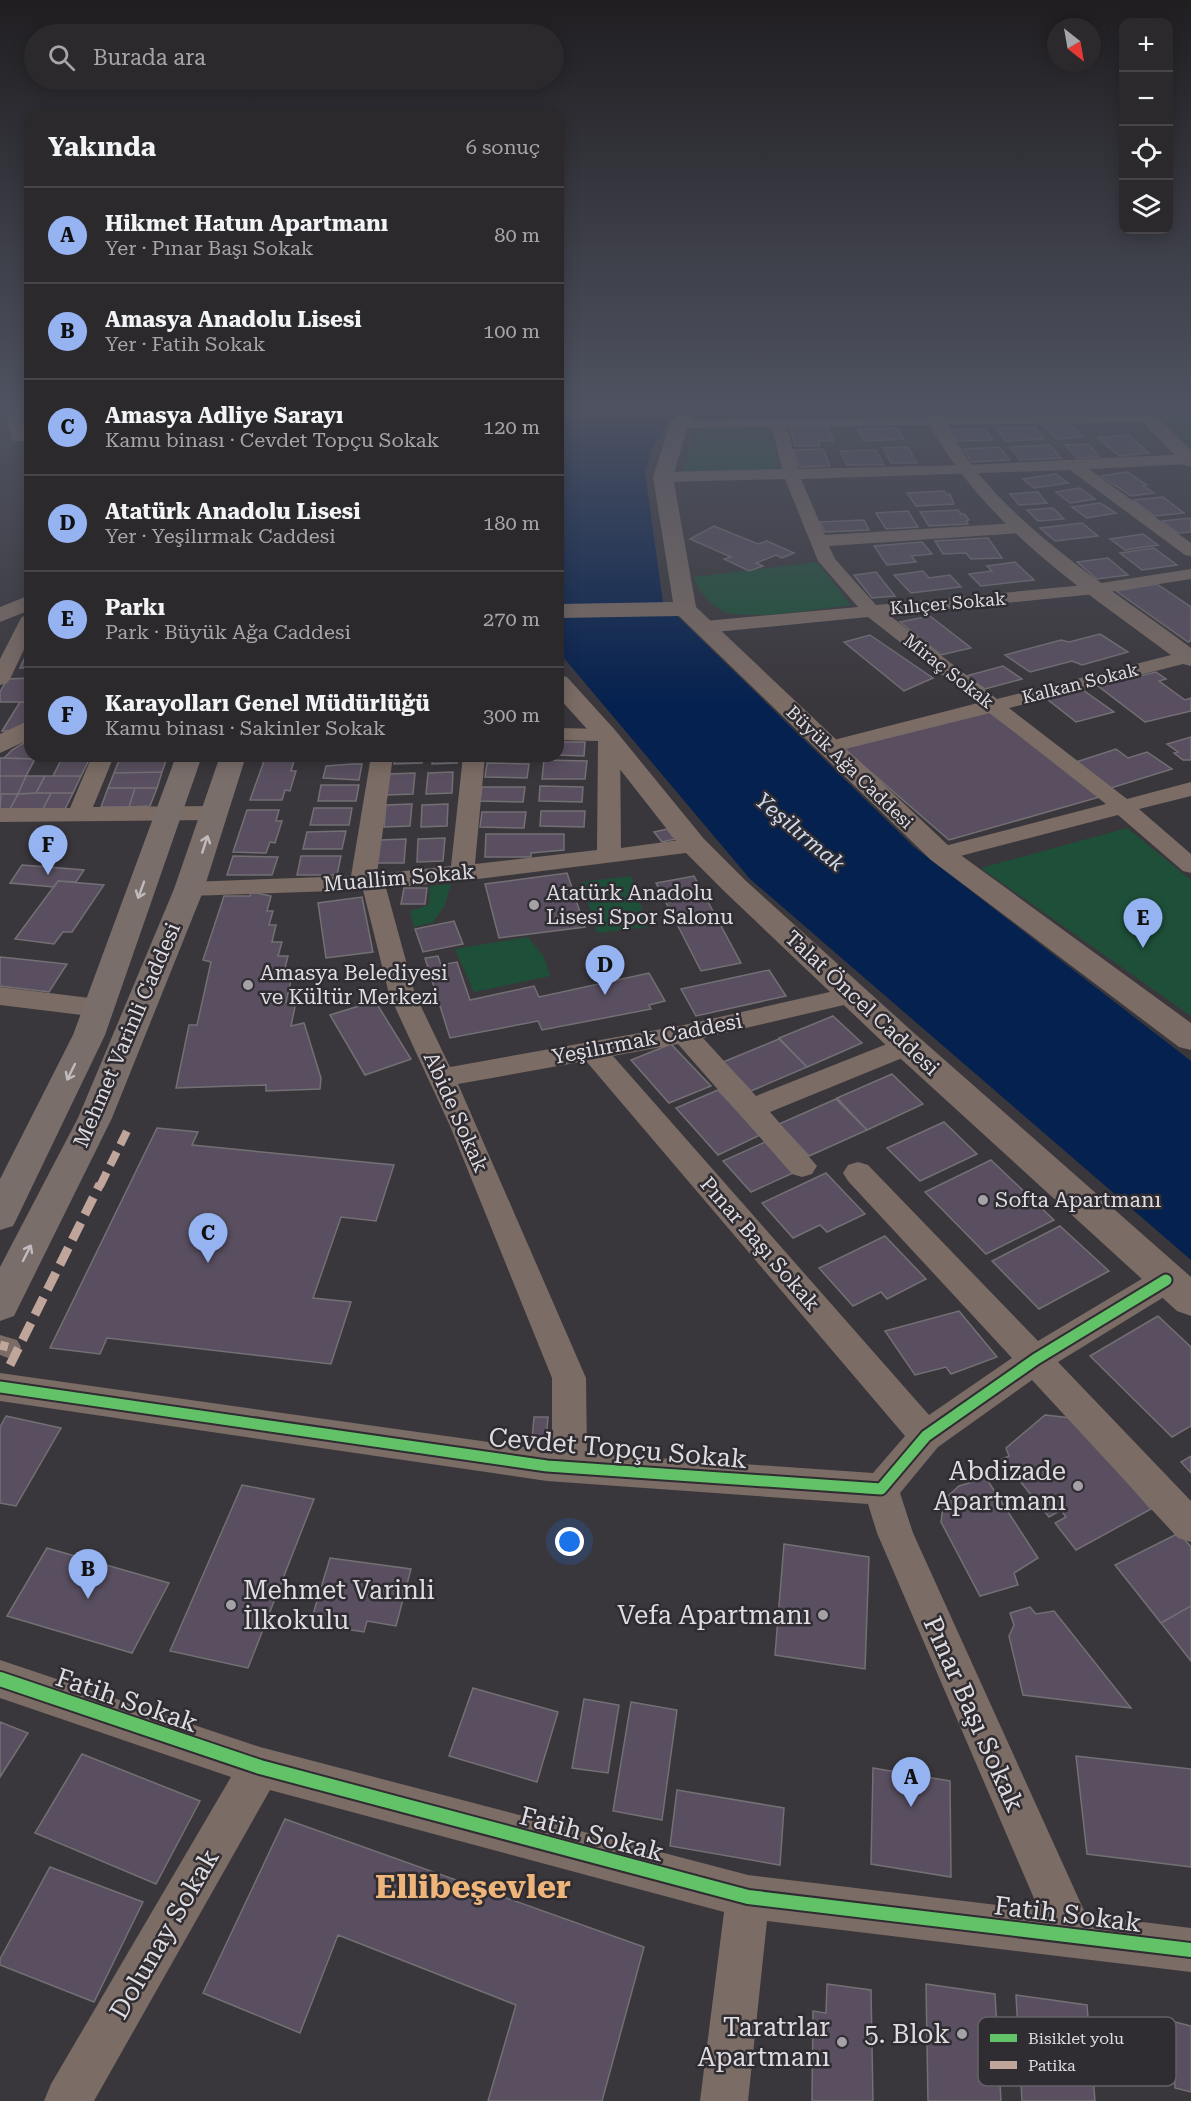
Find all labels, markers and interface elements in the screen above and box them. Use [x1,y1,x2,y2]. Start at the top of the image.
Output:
north arrow [1047,18,1101,72]
map controls [1119,18,1173,234]
button: + [1119,18,1173,72]
search box [24,24,564,90]
icon: search [45,41,78,74]
text: Burada ara [93,45,206,70]
button: − [1119,72,1173,126]
button: locate [1119,126,1173,180]
text: Yakında [48,132,156,162]
text: 6 sonuç [466,135,540,159]
button: layers [1119,180,1173,234]
text: Hikmet Hatun Apartmanı [105,211,388,236]
text: A [60,223,75,247]
text: 80 m [494,223,540,247]
text: Yer · Pınar Başı Sokak [105,236,313,260]
text: Amasya Anadolu Lisesi [105,307,362,332]
text: B [60,319,75,343]
text: 100 m [483,319,540,343]
text: Yer · Fatih Sokak [105,332,266,356]
text: Amasya Adliye Sarayı [105,403,343,428]
text: C [61,415,75,439]
text: 120 m [483,415,540,439]
text: Kamu binası · Cevdet Topçu Sokak [105,428,439,452]
text: Atatürk Anadolu Lisesi [105,499,361,524]
text: D [59,511,76,535]
text: 180 m [483,511,540,535]
text: Yer · Yeşilırmak Caddesi [105,524,336,548]
street label: Kılıçer Sokak [889,587,1007,619]
text: Parkı [105,595,165,620]
text: E [61,607,74,631]
text: 270 m [483,607,540,631]
text: Park · Büyük Ağa Caddesi [105,620,351,644]
street label: Miraç Sokak [900,629,998,713]
street label: Kalkan Sokak [1020,658,1140,708]
text: Karayolları Genel Müdürlüğü [105,691,430,716]
street label: Büyük Ağa Caddesi [782,701,918,833]
text: F [61,703,74,727]
text: 300 m [483,703,540,727]
text: Kamu binası · Sakinler Sokak [105,716,386,740]
water label: Yeşilırmak [750,787,850,877]
pin: F [28,826,68,875]
one-way arrow [200,835,211,854]
street label: Muallim Sokak [322,859,476,897]
one-way arrow [134,880,145,899]
place label: Atatürk Anadolu Lisesi Spor Salonu [546,881,733,929]
marker: Atatürk Anadolu Lisesi Spor Salonu [527,898,541,912]
pin: E [1124,898,1162,948]
street label: Mehmet Varinli Caddesi [69,919,185,1151]
street label: Talat Öncel Caddesi [780,925,945,1081]
pin: D [586,946,624,995]
place label: Amasya Belediyesi ve Kültür Merkezi [260,961,448,1009]
marker: Amasya Belediyesi ve Kültür Merkezi [241,978,255,992]
street label: Yeşilırmak Caddesi [550,1009,744,1069]
street label: Abide Sokak [419,1048,493,1176]
one-way arrow [64,1063,76,1081]
street label: Pınar Başı Sokak [695,1172,825,1316]
place label: Softa Apartmanı [995,1188,1161,1212]
marker: Softa Apartmanı [976,1193,990,1207]
pin: C [188,1214,228,1263]
one-way arrow [21,1245,33,1263]
street label: Cevdet Topçu Sokak [488,1422,748,1474]
place label: Abdizade Apartmanı [933,1456,1066,1516]
marker: Abdizade Apartmanı [1071,1479,1085,1493]
your location [555,1527,584,1556]
pin: B [68,1550,107,1599]
place label: Mehmet Varinli İlkokulu [243,1575,435,1635]
marker: Mehmet Varinli İlkokulu [224,1598,238,1612]
place label: Vefa Apartmanı [617,1600,811,1630]
marker: Vefa Apartmanı [816,1608,830,1622]
street label: Pınar Başı Sokak [917,1612,1031,1816]
street label: Fatih Sokak [52,1662,202,1738]
pin: A [892,1758,930,1807]
street label: Fatih Sokak [517,1800,667,1868]
street label: Dolunay Sokak [103,1844,225,2024]
district label: Ellibeşevler [375,1867,571,1906]
street label: Fatih Sokak [993,1890,1143,1938]
place label: Taratrlar Apartmanı [697,2012,830,2072]
legend [978,2017,1176,2086]
place label: 5. Blok [864,2019,950,2049]
marker: 5. Blok [955,2027,969,2041]
text: Bisiklet yolu [1028,2029,1124,2048]
marker: Taratrlar Apartmanı [835,2035,849,2049]
text: Patika [1028,2056,1076,2075]

